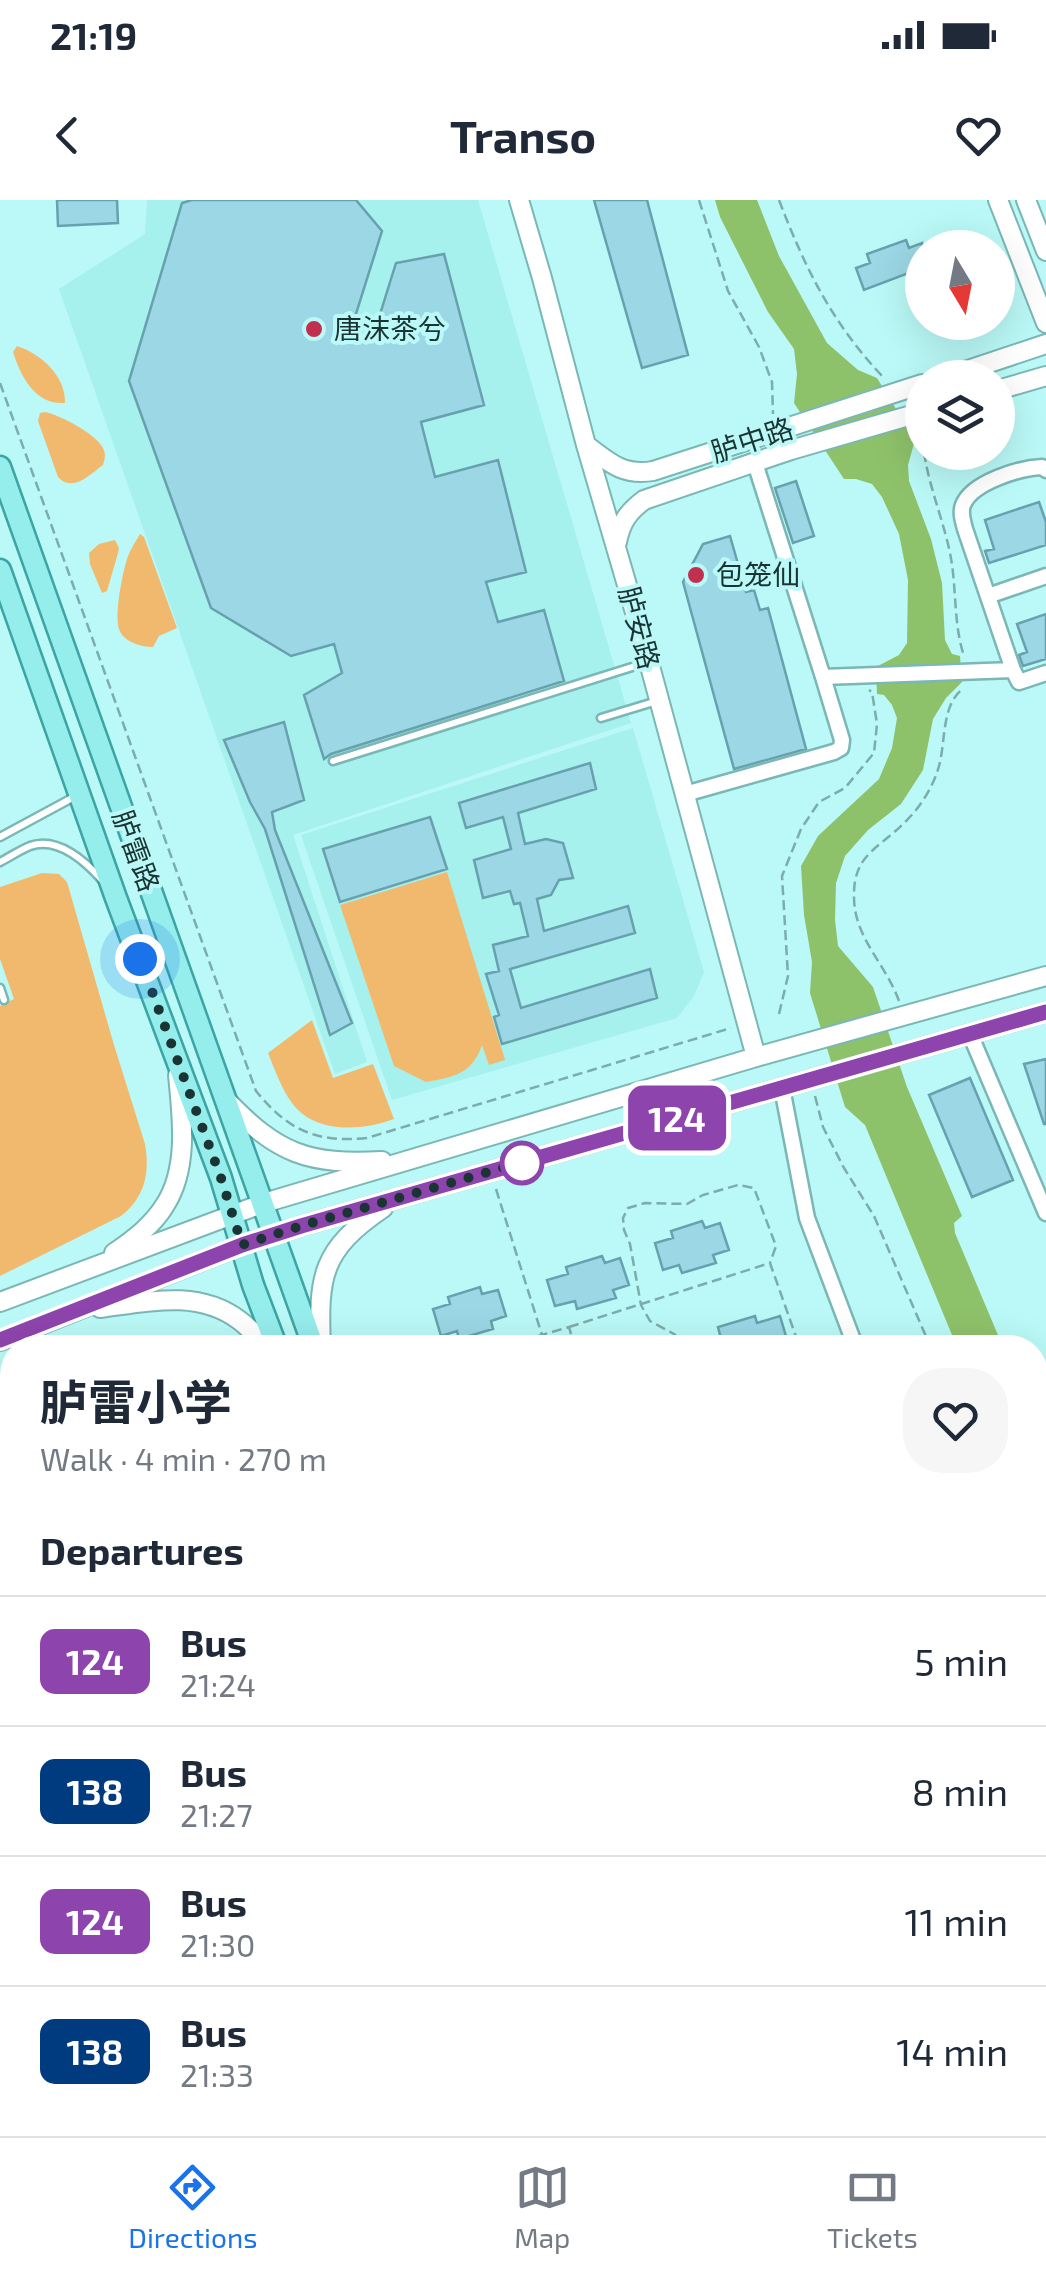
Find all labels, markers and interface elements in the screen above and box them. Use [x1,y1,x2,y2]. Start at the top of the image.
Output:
text: 21:19 [50,12,137,58]
icon: back [40,108,95,163]
text: Transo [450,108,596,162]
icon: heart [951,108,1006,163]
north arrow [905,230,1015,340]
map controls [905,230,1015,470]
place label: 唐沫茶兮 [334,311,446,345]
marker: 唐沫茶兮 [303,318,325,340]
button: layers [905,360,1015,470]
street label: 胪中路 [706,410,797,468]
place label: 包笼仙 [716,557,800,591]
marker: 包笼仙 [685,564,707,586]
street label: 胪安路 [613,583,667,673]
street label: 胪雷路 [107,805,167,896]
your location [115,934,165,984]
line badge: 124 [620,1086,734,1150]
text: 124 [648,1097,706,1139]
unlabelled marker [501,1142,543,1184]
button: heart [903,1368,1008,1473]
text: 胪雷小学 [40,1372,232,1430]
text: Walk · 4 min · 270 m [40,1439,327,1477]
text: Departures [40,1527,244,1573]
text: Bus [180,1619,247,1665]
text: 5 min [914,1638,1008,1684]
text: 124 [66,1640,124,1682]
text: 21:24 [180,1665,256,1703]
text: Bus [180,1749,247,1795]
text: 8 min [912,1768,1008,1814]
text: 138 [67,1770,123,1812]
text: 21:27 [180,1795,253,1833]
text: Bus [180,1879,247,1925]
text: 11 min [904,1898,1008,1944]
text: 124 [66,1900,124,1942]
text: 21:30 [180,1925,255,1963]
text: Bus [180,2009,247,2055]
text: 14 min [896,2028,1008,2074]
text: 138 [67,2030,123,2072]
text: 21:33 [180,2055,254,2093]
tab: Directions [128,2160,257,2254]
tab: Map [514,2160,570,2254]
tab: Tickets [827,2160,918,2254]

